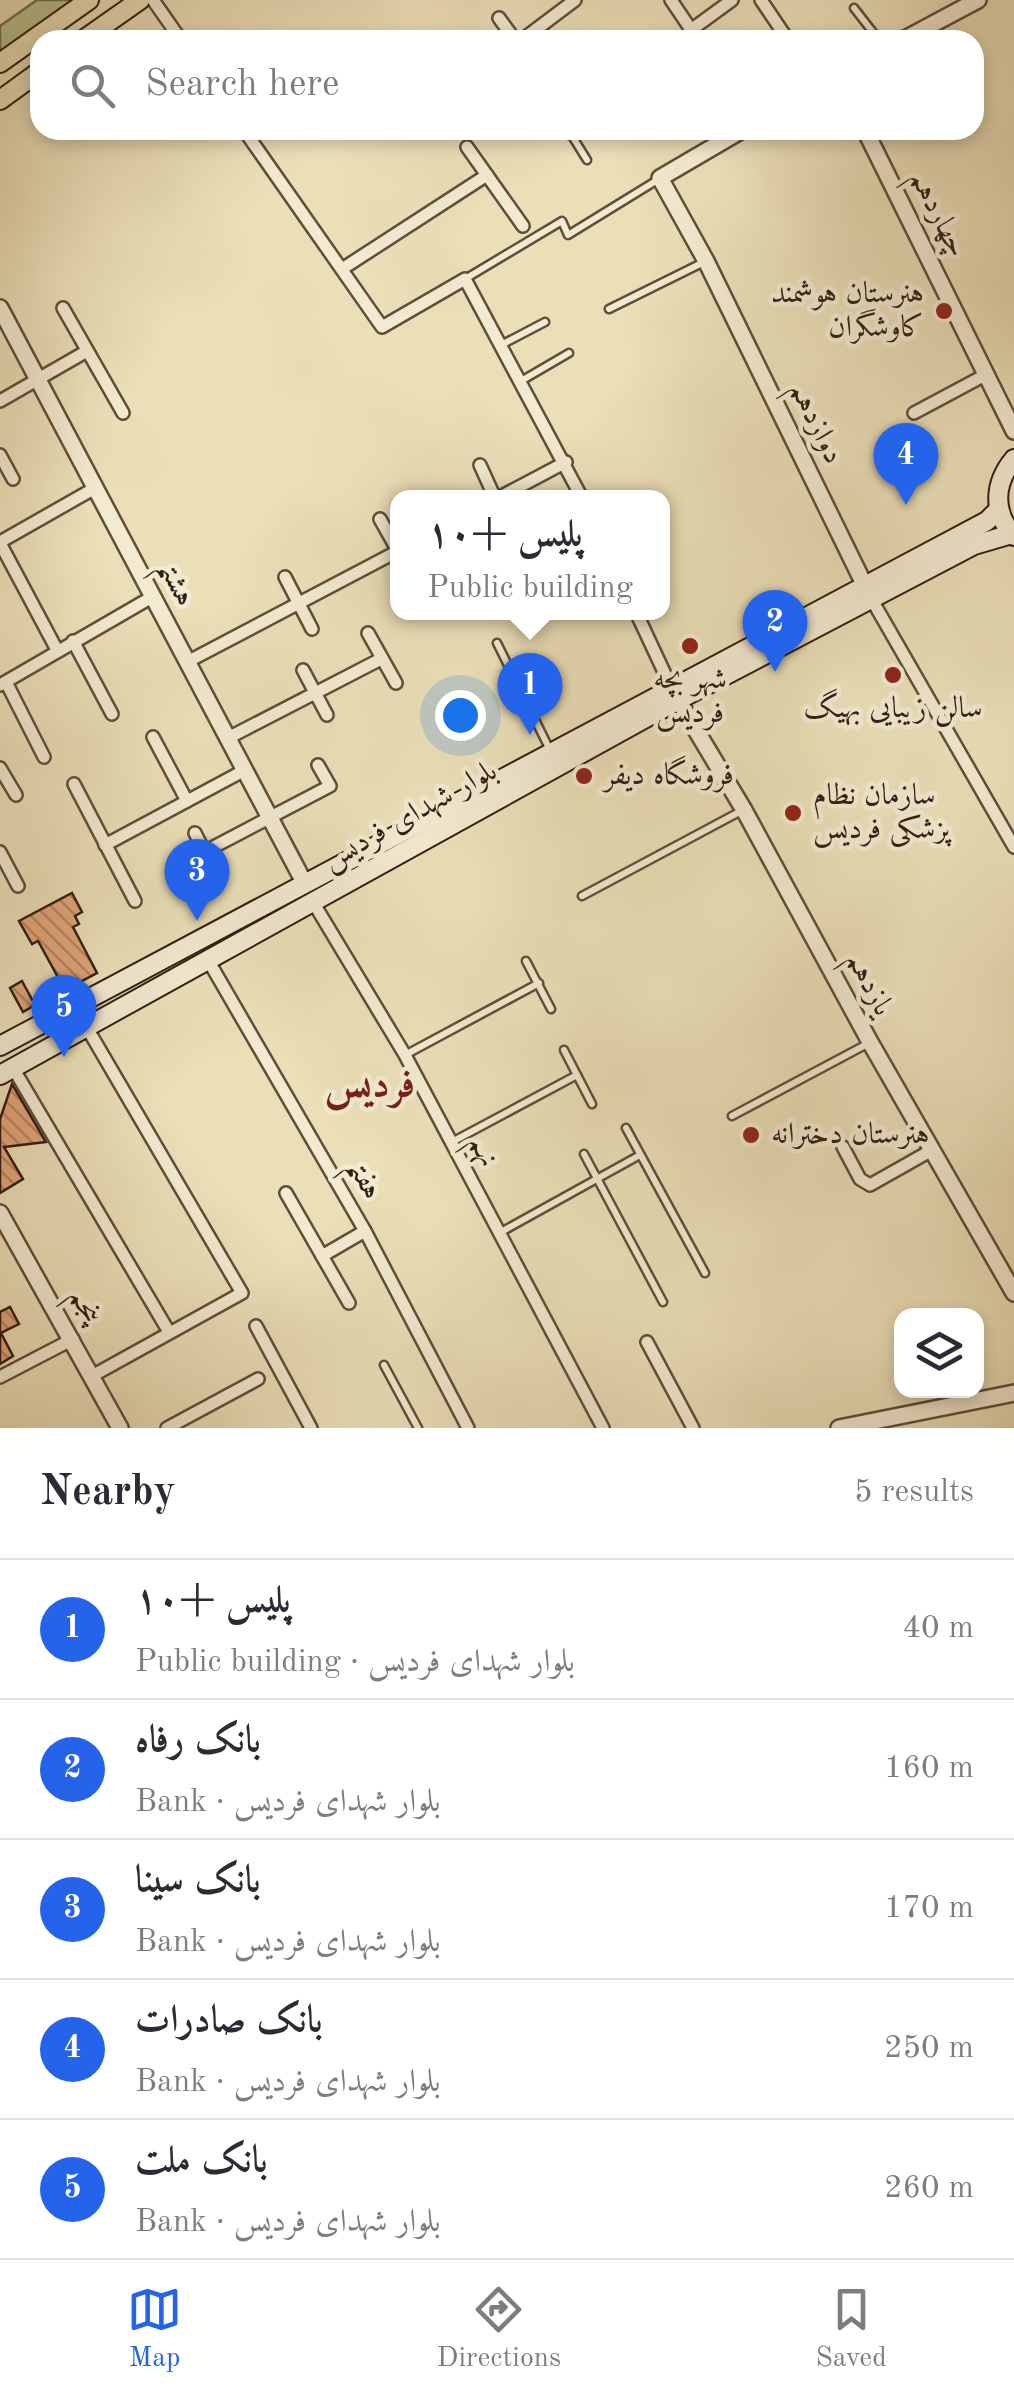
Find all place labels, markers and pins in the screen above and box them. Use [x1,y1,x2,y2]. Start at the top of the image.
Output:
place label: هنرستان هوشمند کاوشگران [771,279,924,345]
marker: هنرستان هوشمند کاوشگران [933,300,955,322]
pin: 4 [874,422,938,505]
pin: 2 [742,590,808,672]
marker: شهر بچه فردیس [679,635,701,657]
pin: 1 [498,652,562,735]
marker: سالن زیبایی بهیگ [882,664,904,686]
place label: شهر بچه فردیس [653,665,727,732]
place label: سالن زیبایی بهیگ [804,688,982,727]
place label: فروشگاه دیفر [601,755,734,793]
marker: فروشگاه دیفر [573,765,595,787]
place label: سازمان نظام پزشکی فردیس [813,781,952,848]
marker: سازمان نظام پزشکی فردیس [782,802,804,824]
pin: 3 [164,838,230,921]
pin: 5 [32,974,96,1057]
place label: هنرستان دخترانه [771,1120,930,1150]
marker: هنرستان دخترانه [740,1124,762,1146]

